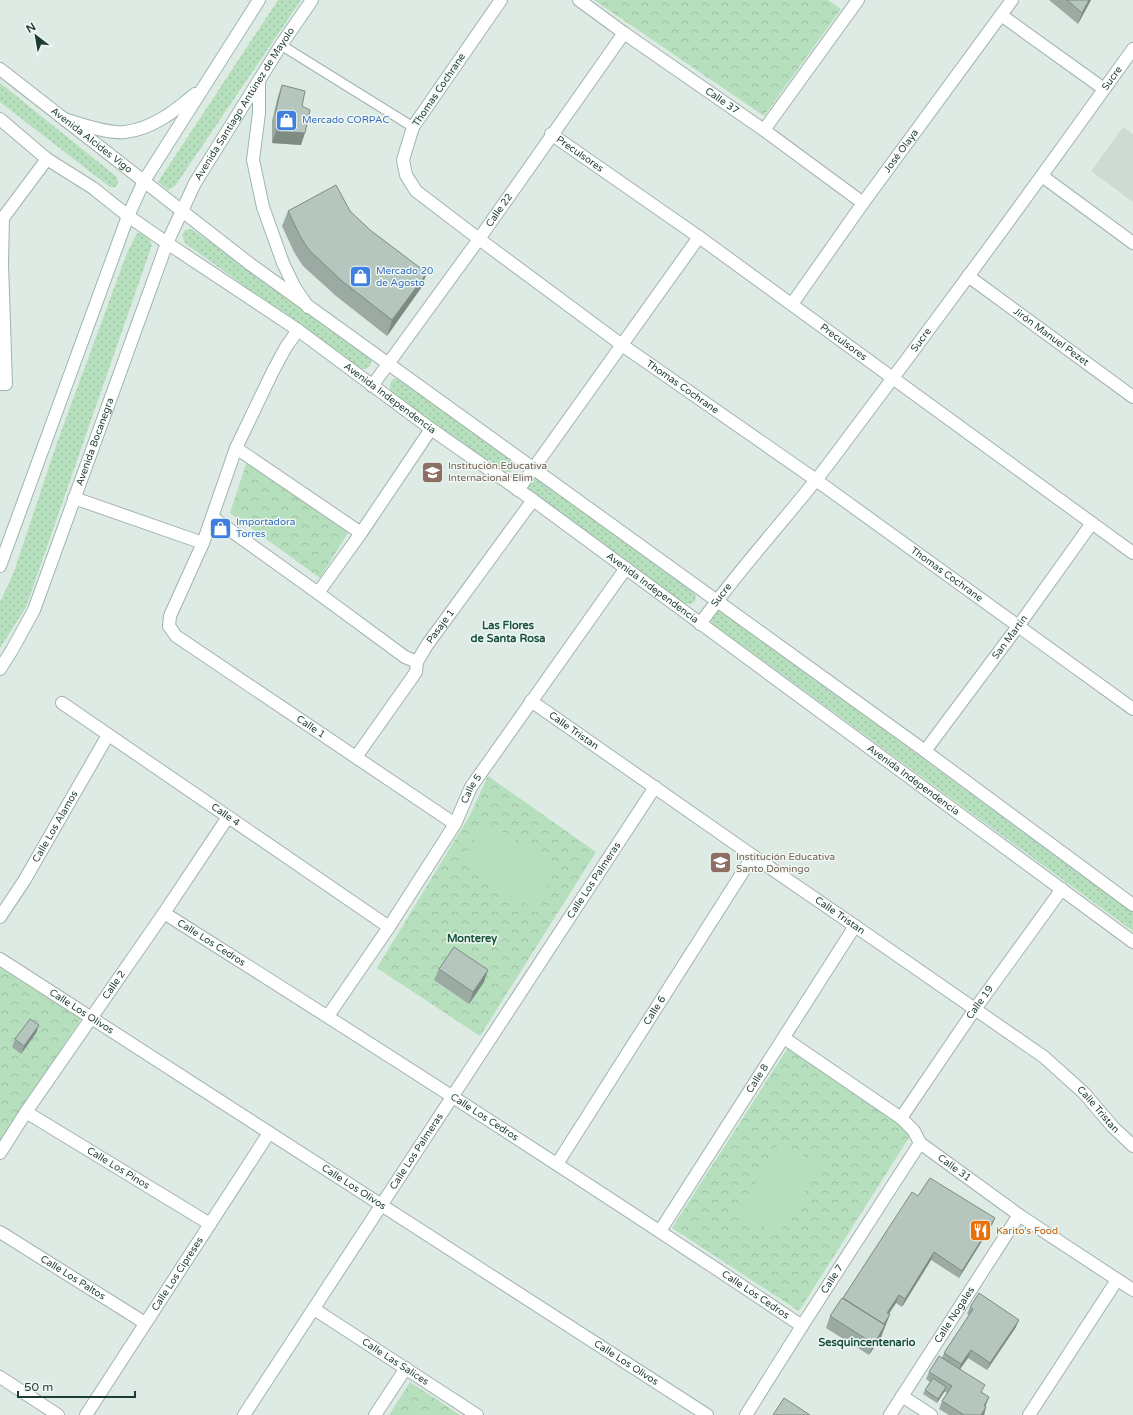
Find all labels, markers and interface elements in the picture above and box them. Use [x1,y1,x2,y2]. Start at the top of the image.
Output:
north arrow [16,16,56,56]
text: N [24,20,38,36]
street label: Avenida Santiago Antúnez de Mayolo [192,25,297,183]
street label: Thomas Cochrane [410,51,468,129]
street label: Sucre [1099,64,1125,93]
street label: Calle 37 [703,85,741,117]
street label: Avenida Alcides Vigo [48,105,135,176]
shop icon: Mercado CORPAC [274,107,300,133]
place label: Mercado CORPAC [302,114,389,126]
street label: José Olaya [881,127,921,175]
street label: Preculsores [554,133,606,175]
street label: Calle 22 [483,191,515,229]
shop icon: Mercado 20 de Agosto [348,264,374,290]
place label: Mercado 20 de Agosto [376,265,433,289]
street label: Jirón Manuel Pezet [1011,305,1091,369]
street label: Preculsores [818,321,869,363]
street label: Sucre [908,325,934,354]
street label: Thomas Cochrane [644,358,721,417]
street label: Avenida Independencia [341,360,438,436]
street label: Avenida Bocanegra [74,396,116,487]
school or university icon: Institución Educativa Internacional Elim [420,459,446,485]
place label: Institución Educativa Internacional Elim [448,460,547,484]
shop icon: Importadora Torres [208,515,234,541]
place label: Importadora Torres [236,516,295,540]
street label: Thomas Cochrane [908,544,985,605]
street label: Avenida Independencia [604,550,701,626]
street label: Sucre [709,581,735,609]
street label: Pasaje 1 [424,607,457,646]
street label: San Martin [990,613,1030,662]
district label: Las Flores de Santa Rosa [471,619,545,645]
street label: Calle Tristan [546,709,601,752]
street label: Calle 1 [294,713,327,741]
street label: Avenida Independencia [865,742,962,818]
street label: Calle 5 [459,772,484,806]
street label: Calle Los Alamos [30,788,81,865]
street label: Calle 4 [209,801,242,829]
street label: Calle Los Palmeras [565,840,623,921]
school or university icon: Institución Educativa Santo Domingo [707,850,733,876]
place label: Institución Educativa Santo Domingo [736,851,835,875]
street label: Calle Tristan [812,894,867,937]
street label: Calle Los Cedros [175,917,248,969]
district label: Monterey [447,932,497,946]
street label: Calle 2 [100,968,128,1002]
street label: Calle 19 [964,983,996,1021]
street label: Calle Los Olivos [47,986,116,1037]
street label: Calle 6 [641,994,668,1027]
street label: Calle 8 [744,1062,771,1095]
street label: Calle Tristan [1075,1084,1122,1136]
street label: Calle Los Cedros [448,1091,521,1144]
street label: Calle Los Palmeras [387,1111,446,1192]
street label: Calle Los Pinos [85,1144,152,1192]
street label: Calle 31 [935,1152,973,1184]
street label: Calle Los Olivos [319,1162,388,1212]
restaurant icon: Karito's Food [967,1218,993,1244]
place label: Karito's Food [996,1225,1058,1237]
street label: Calle Los Cipreses [149,1235,206,1313]
street label: Calle Los Paltos [38,1253,108,1303]
street label: Calle 7 [819,1262,846,1296]
street label: Calle Los Cedros [719,1268,792,1322]
street label: Calle Nogales [932,1284,977,1345]
street label: Calle Las Salices [360,1336,431,1388]
district label: Sesquincentenario [819,1336,916,1350]
street label: Calle Los Olivos [592,1338,661,1388]
scale bar [18,1373,135,1399]
text: 50 m [24,1380,53,1394]

